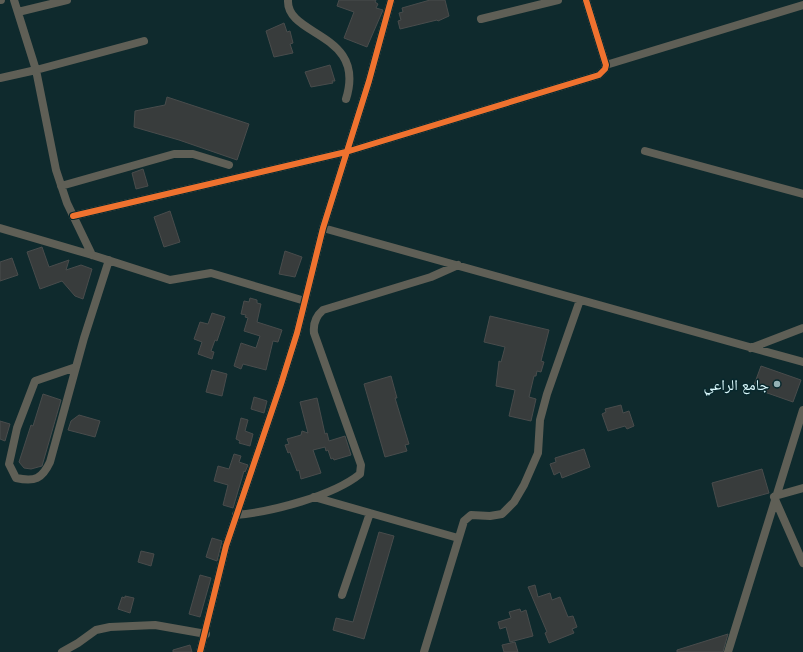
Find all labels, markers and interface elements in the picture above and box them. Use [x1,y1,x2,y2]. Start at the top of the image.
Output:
place label: جامع الراعي [703,375,769,396]
marker: جامع الراعي [772,379,782,389]

